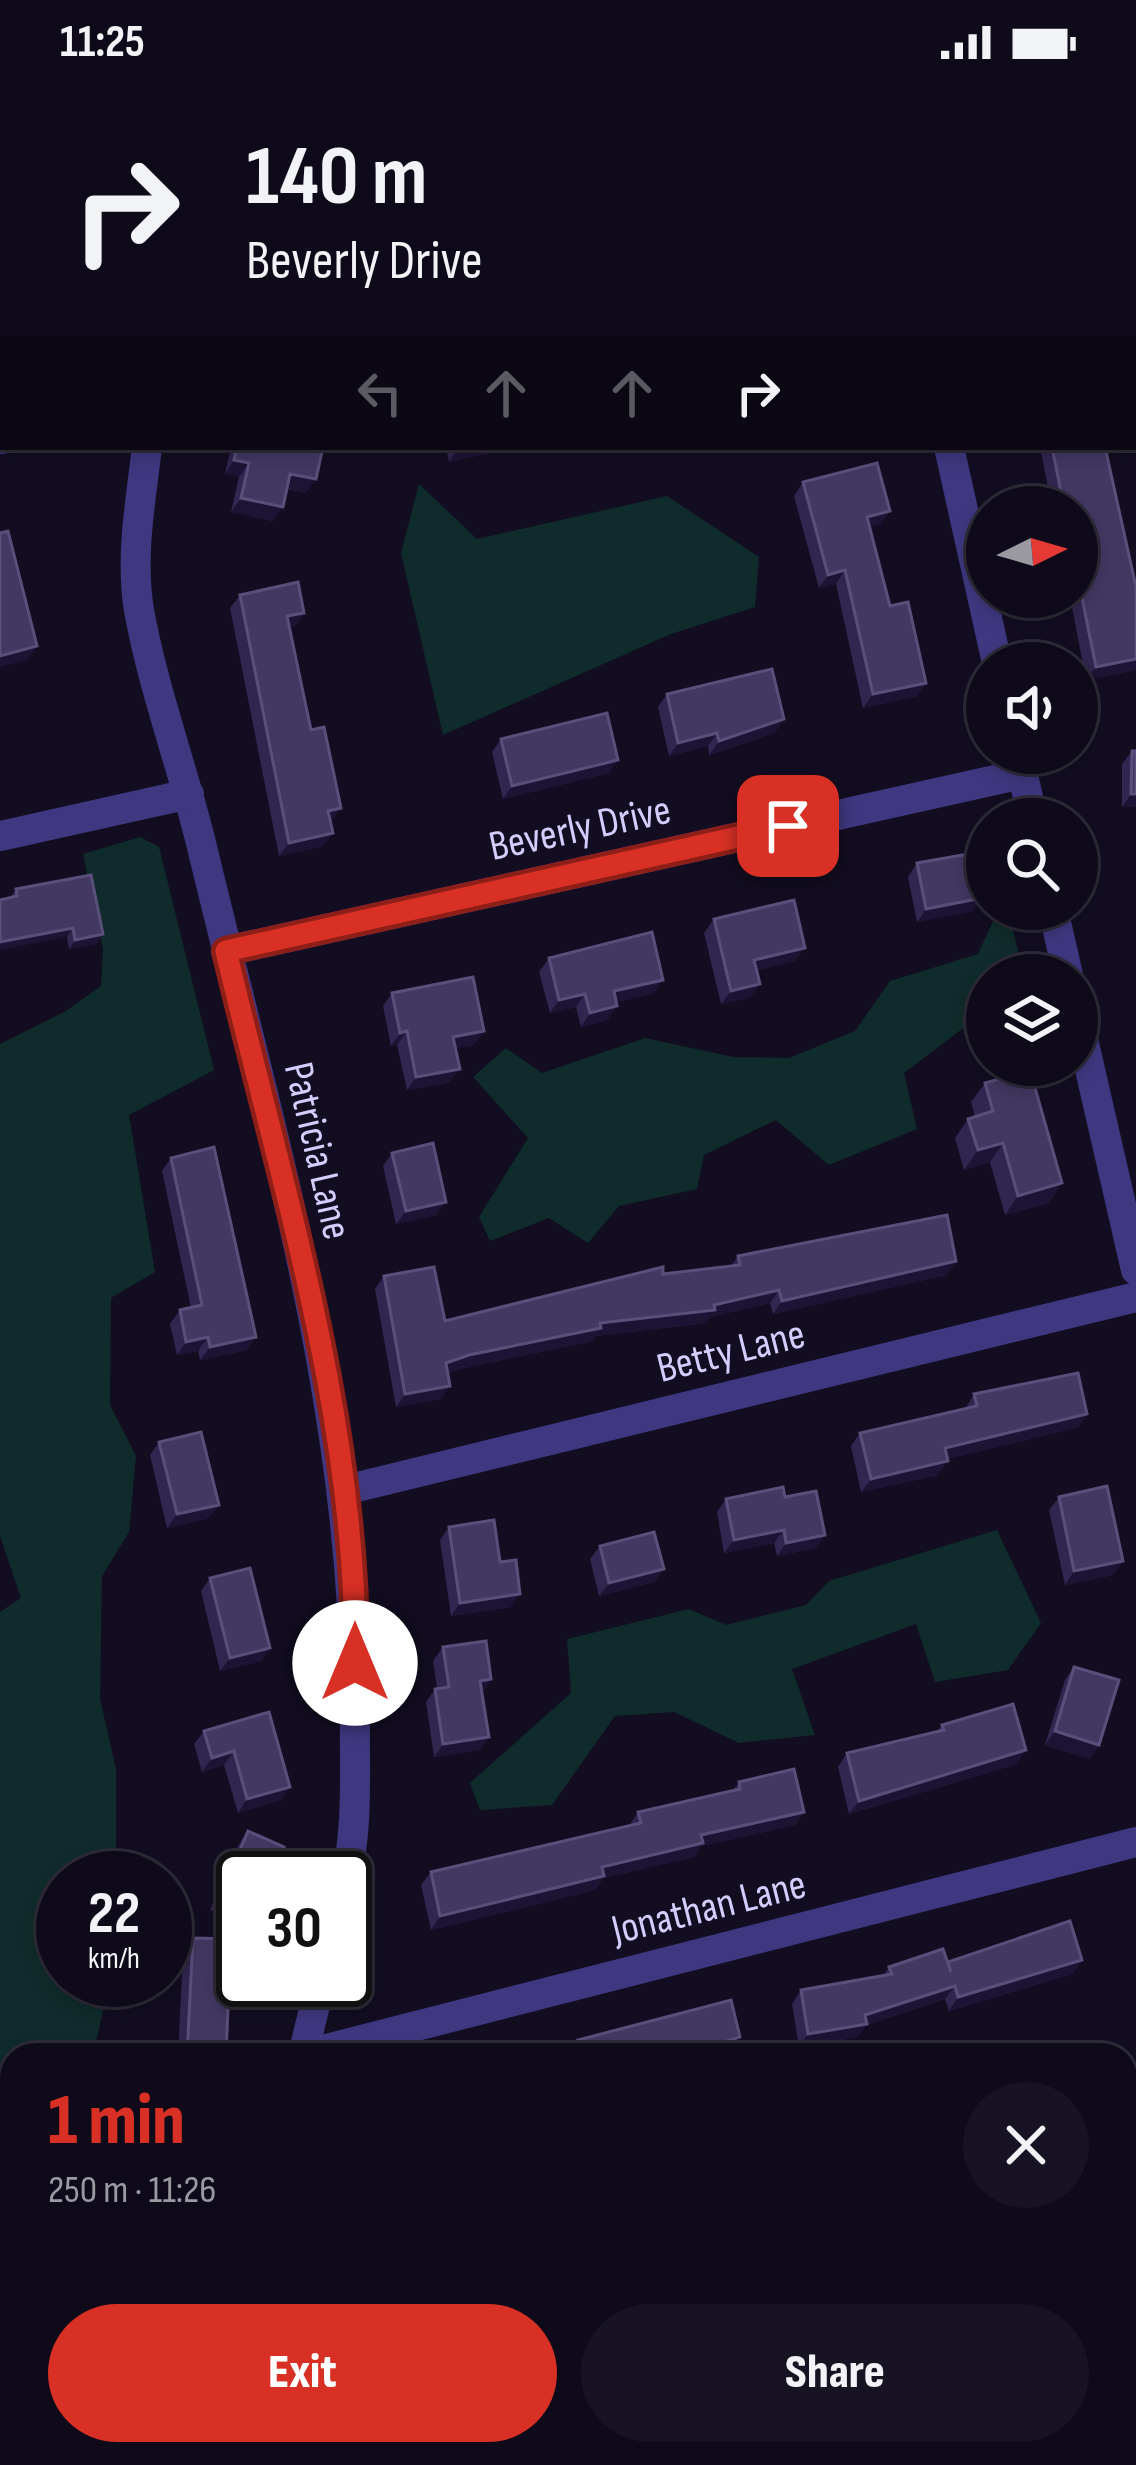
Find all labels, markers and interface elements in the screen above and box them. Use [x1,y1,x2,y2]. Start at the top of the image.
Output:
text: 11:25 [60,15,145,70]
text: 140 m [246,127,427,228]
icon: right [48,132,204,288]
text: Beverly Drive [246,229,483,294]
icon: left [347,360,413,426]
icon: ahead [473,360,539,426]
icon: ahead [599,360,665,426]
icon: right [725,360,791,426]
north arrow [966,486,1098,618]
map controls [966,486,1098,1086]
button: sound [966,642,1098,774]
pin [737,775,839,877]
street label: Beverly Drive [485,785,675,873]
icon: arrive [755,793,821,859]
button: search [966,798,1098,930]
button: layers [966,954,1098,1086]
street label: Patricia Lane [272,1058,362,1244]
street label: Betty Lane [652,1309,810,1395]
position arrow [292,1600,418,1726]
speed limit sign: 30 [216,1851,372,2007]
street label: Jonathan Lane [606,1859,811,1957]
text: 22 [88,1878,140,1950]
text: km/h [88,1941,140,1977]
text: 1 min [48,2078,185,2165]
button: close [963,2082,1089,2208]
text: 250 m · 11:26 [48,2167,216,2214]
button: Exit [48,2304,557,2442]
button: Share [581,2304,1089,2442]

